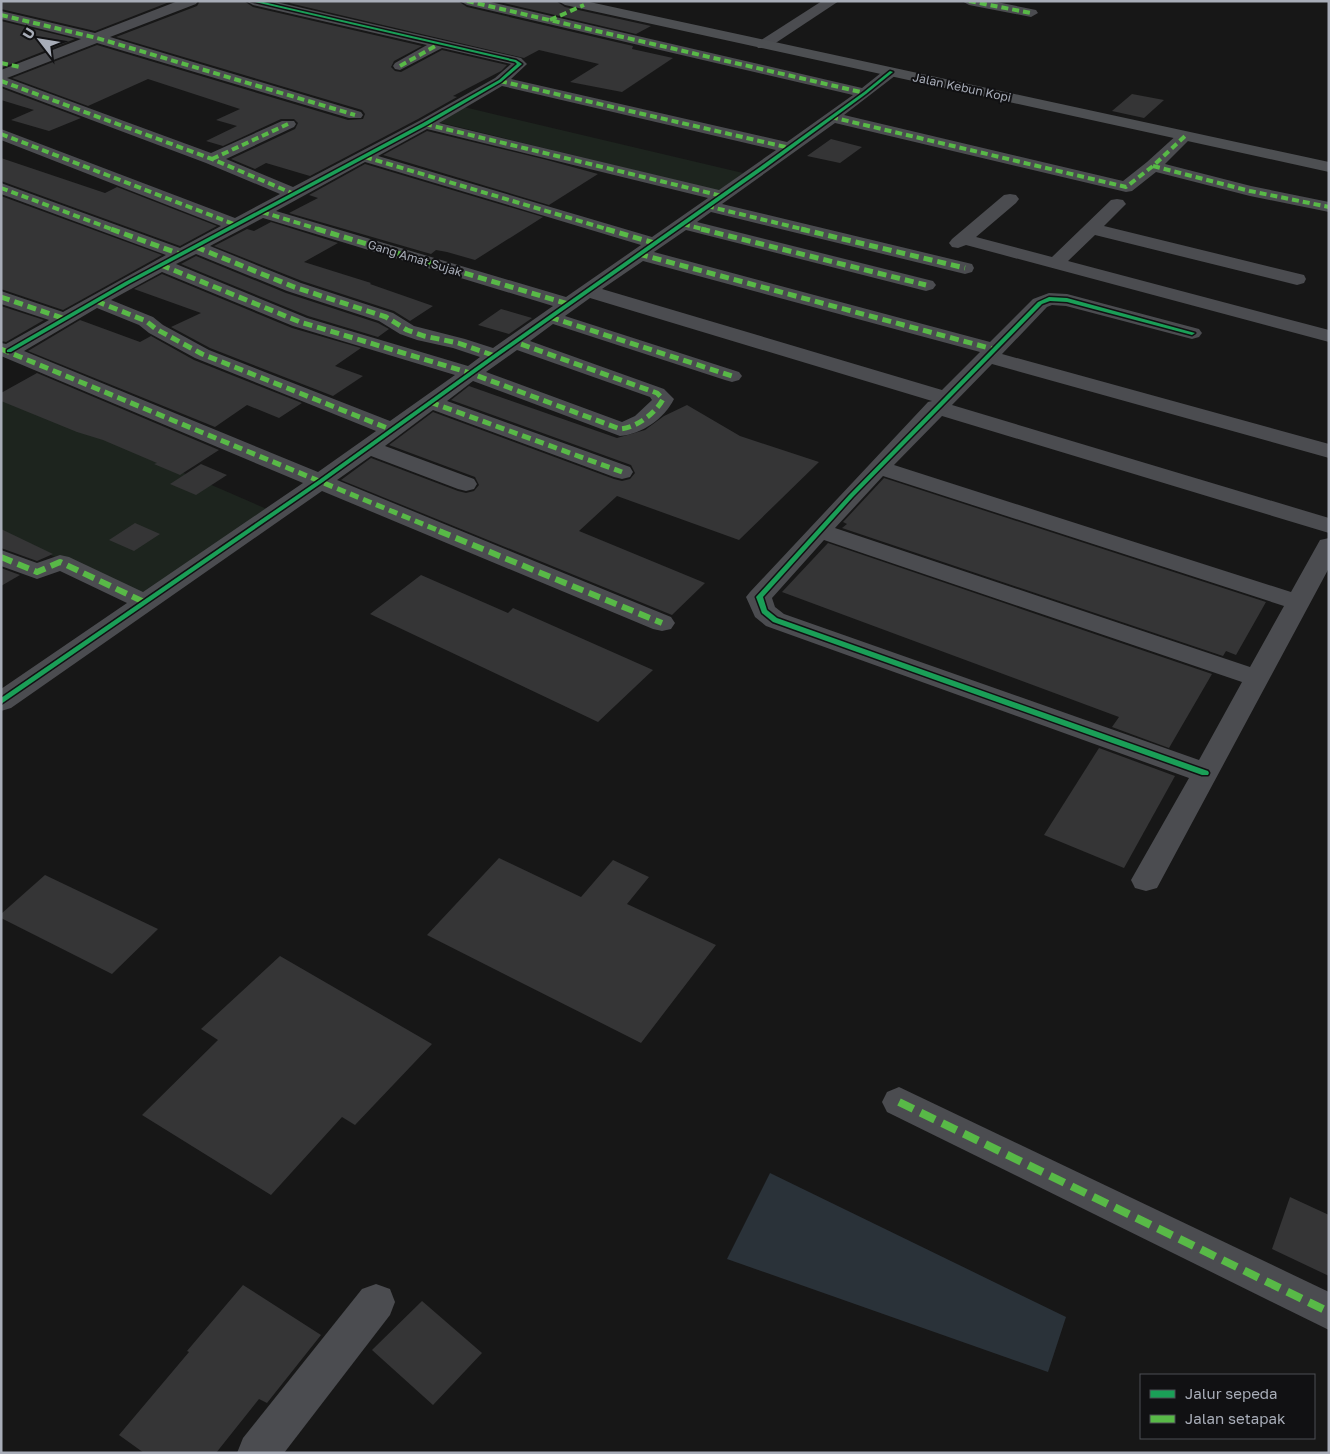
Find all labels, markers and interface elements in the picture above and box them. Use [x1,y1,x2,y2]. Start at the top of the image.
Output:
north arrow [15,15,65,65]
text: U [19,24,38,42]
street label: Jalan Kebun Kopi [911,69,1013,105]
street label: Gang Amat Sujak [366,237,464,280]
legend [1140,1374,1315,1439]
text: Jalur sepeda [1185,1384,1278,1402]
text: Jalan setapak [1185,1409,1286,1427]

